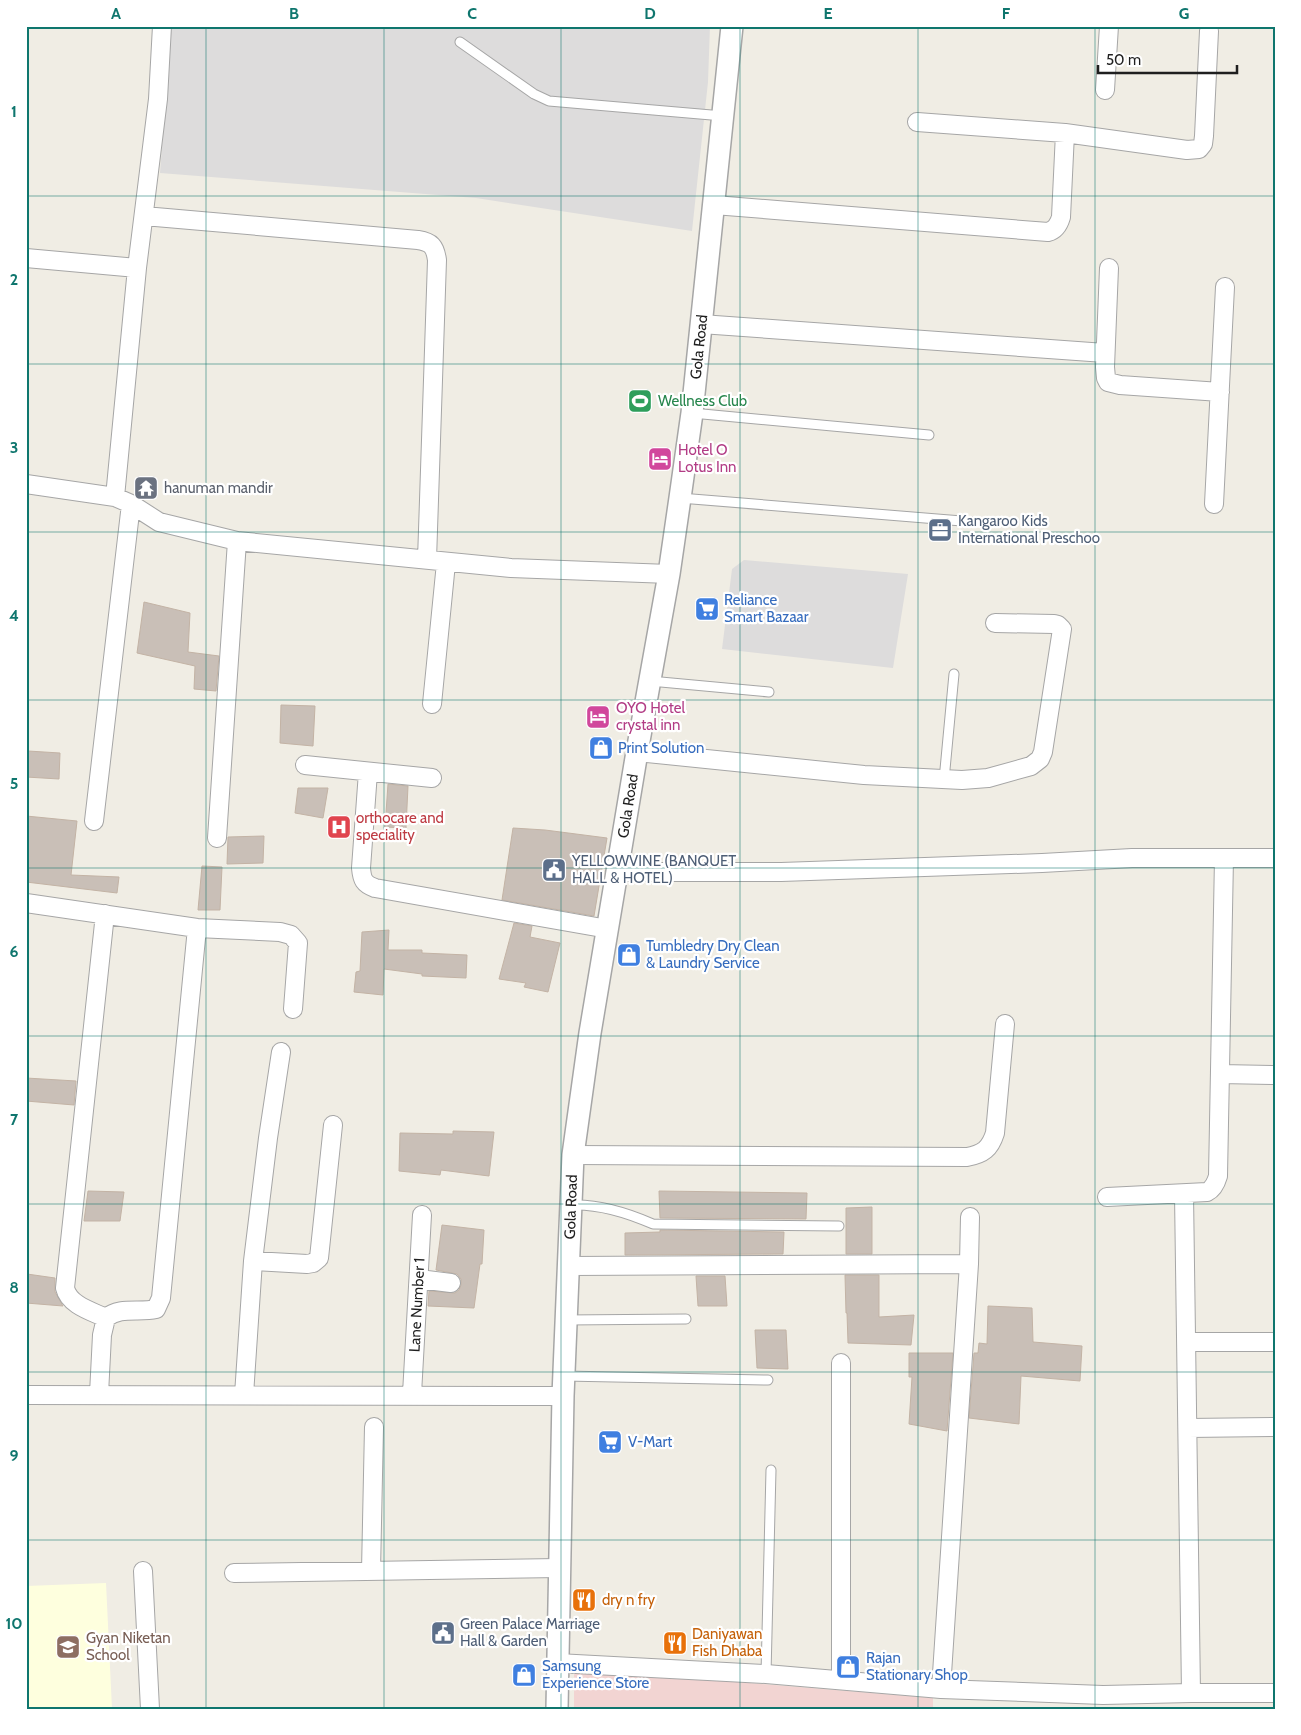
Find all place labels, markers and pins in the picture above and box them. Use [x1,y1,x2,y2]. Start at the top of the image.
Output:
sports icon: Wellness Club [627,388,653,414]
place label: Wellness Club [658,392,747,410]
place label: Hotel O Lotus Inn [678,441,736,476]
hotel icon: Hotel O Lotus Inn [647,446,673,472]
temple icon: hanuman mandir [133,475,159,501]
place label: hanuman mandir [164,479,273,497]
place label: Kangaroo Kids International Preschoo [958,512,1100,547]
office icon: Kangaroo Kids International Preschoo [927,517,953,543]
place label: Reliance Smart Bazaar [724,591,809,626]
supermarket icon: Reliance Smart Bazaar [694,596,720,622]
place label: OYO Hotel crystal inn [616,699,685,734]
hotel icon: OYO Hotel crystal inn [585,704,611,730]
shop icon: Print Solution [588,735,614,761]
place label: Print Solution [618,739,704,757]
place label: orthocare and speciality [356,809,444,844]
hospital icon: orthocare and speciality [326,814,352,840]
place label: YELLOWVINE (BANQUET HALL & HOTEL) [571,852,736,887]
public building icon: YELLOWVINE (BANQUET HALL & HOTEL) [541,857,567,883]
place label: Tumbledry Dry Clean & Laundry Service [646,937,780,972]
shop icon: Tumbledry Dry Clean & Laundry Service [616,942,642,968]
supermarket icon: V-Mart [597,1429,623,1455]
place label: V-Mart [628,1433,672,1451]
restaurant icon: dry n fry [571,1587,597,1613]
place label: dry n fry [602,1591,655,1609]
place label: Green Palace Marriage Hall & Garden [460,1615,600,1650]
public building icon: Green Palace Marriage Hall & Garden [430,1620,456,1646]
place label: Daniyawan Fish Dhaba [692,1625,763,1660]
place label: Gyan Niketan School [86,1629,171,1664]
restaurant icon: Daniyawan Fish Dhaba [662,1630,688,1656]
school or university icon: Gyan Niketan School [55,1634,81,1660]
place label: Rajan Stationary Shop [866,1649,968,1684]
shop icon: Rajan Stationary Shop [835,1654,861,1680]
place label: Samsung Experience Store [542,1657,650,1692]
shop icon: Samsung Experience Store [511,1662,537,1688]

